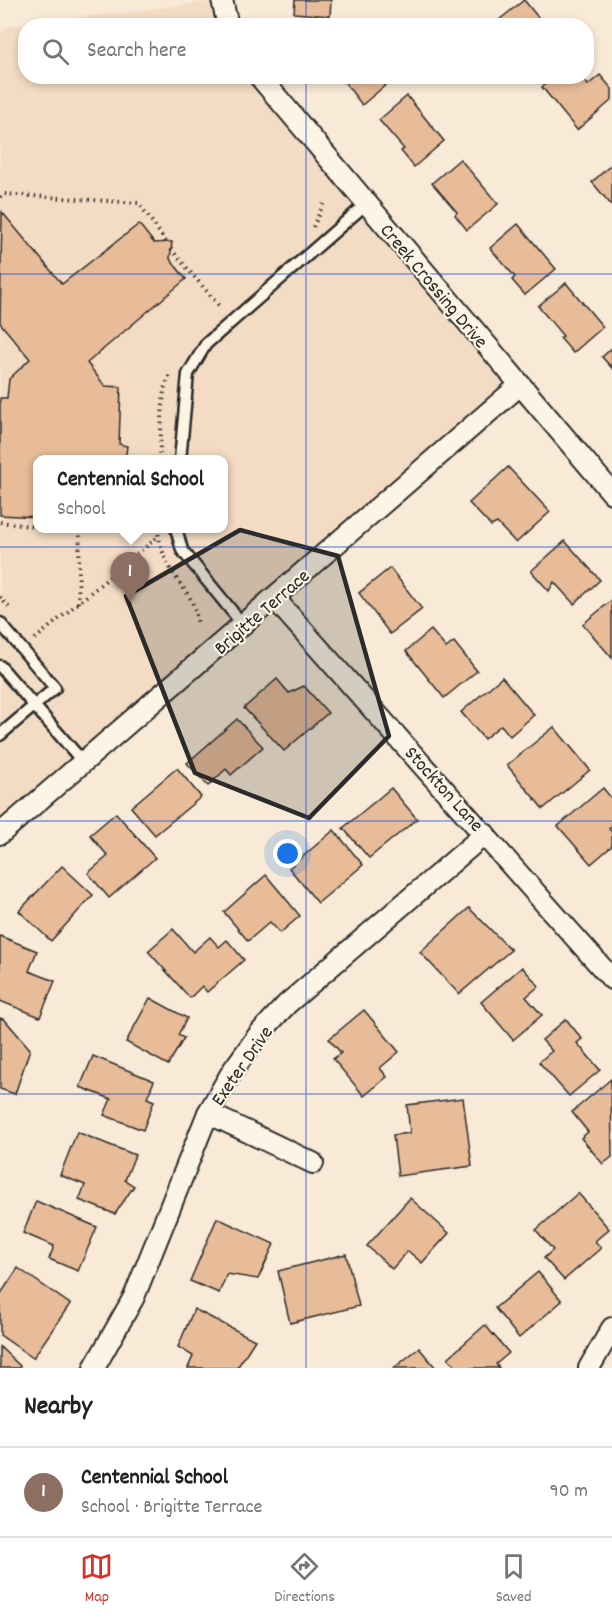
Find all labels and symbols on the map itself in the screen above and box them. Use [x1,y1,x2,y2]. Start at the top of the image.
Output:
street label: Creek Crossing Drive [372,218,494,356]
pin: 1 [110,552,150,602]
street label: Brigitte Terrace [209,564,317,663]
street label: Stockton Lane [397,741,489,839]
your location [273,839,302,868]
street label: Exeter Drive [206,1021,281,1112]

